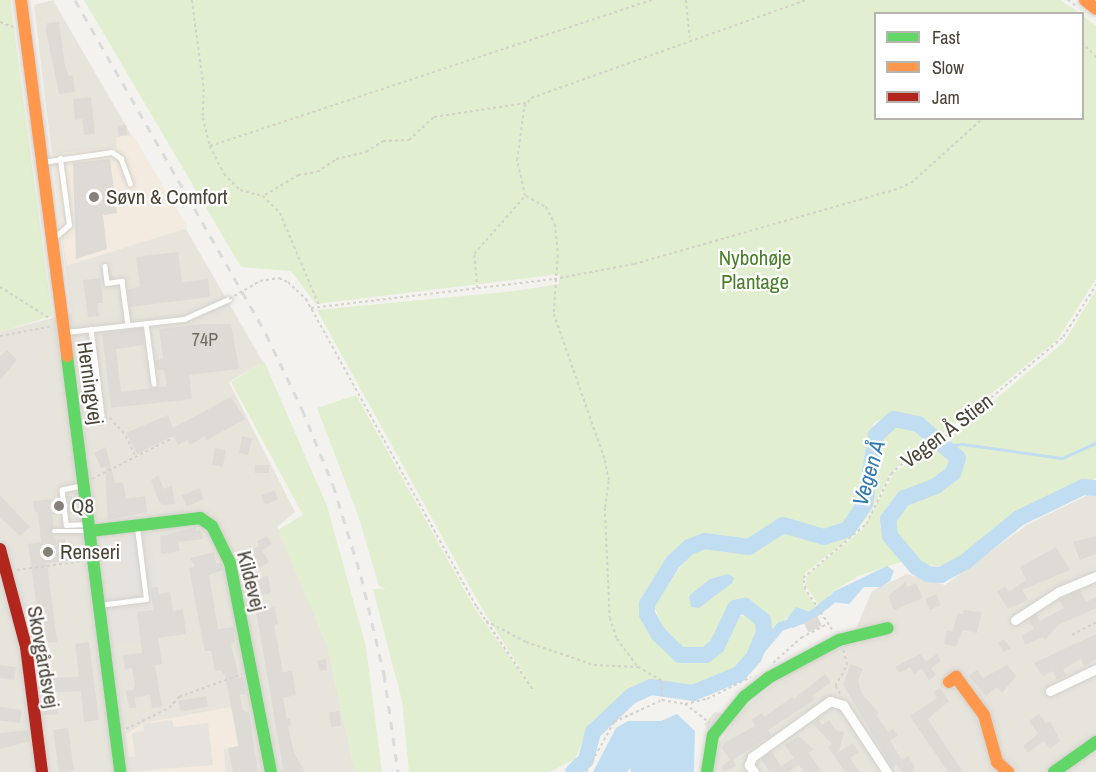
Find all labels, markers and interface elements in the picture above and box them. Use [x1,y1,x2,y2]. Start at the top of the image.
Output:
legend [874,12,1084,120]
text: Fast [932,25,960,50]
text: Slow [932,55,964,80]
text: Jam [932,85,960,110]
place label: Søvn & Comfort [106,184,228,210]
marker: Søvn & Comfort [87,190,101,204]
park label: Nybohøje Plantage [719,245,791,295]
house number: 74P [192,329,218,351]
street label: Herningvej [72,340,108,426]
street label: Vegen Å Stien [895,388,999,474]
water label: Vegen Å [847,437,891,509]
place label: Q8 [71,493,94,519]
marker: Q8 [52,499,66,513]
place label: Renseri [60,539,120,565]
marker: Renseri [41,545,55,559]
street label: Kildevej [231,548,271,614]
street label: Skovgårdsvej [22,604,64,710]

